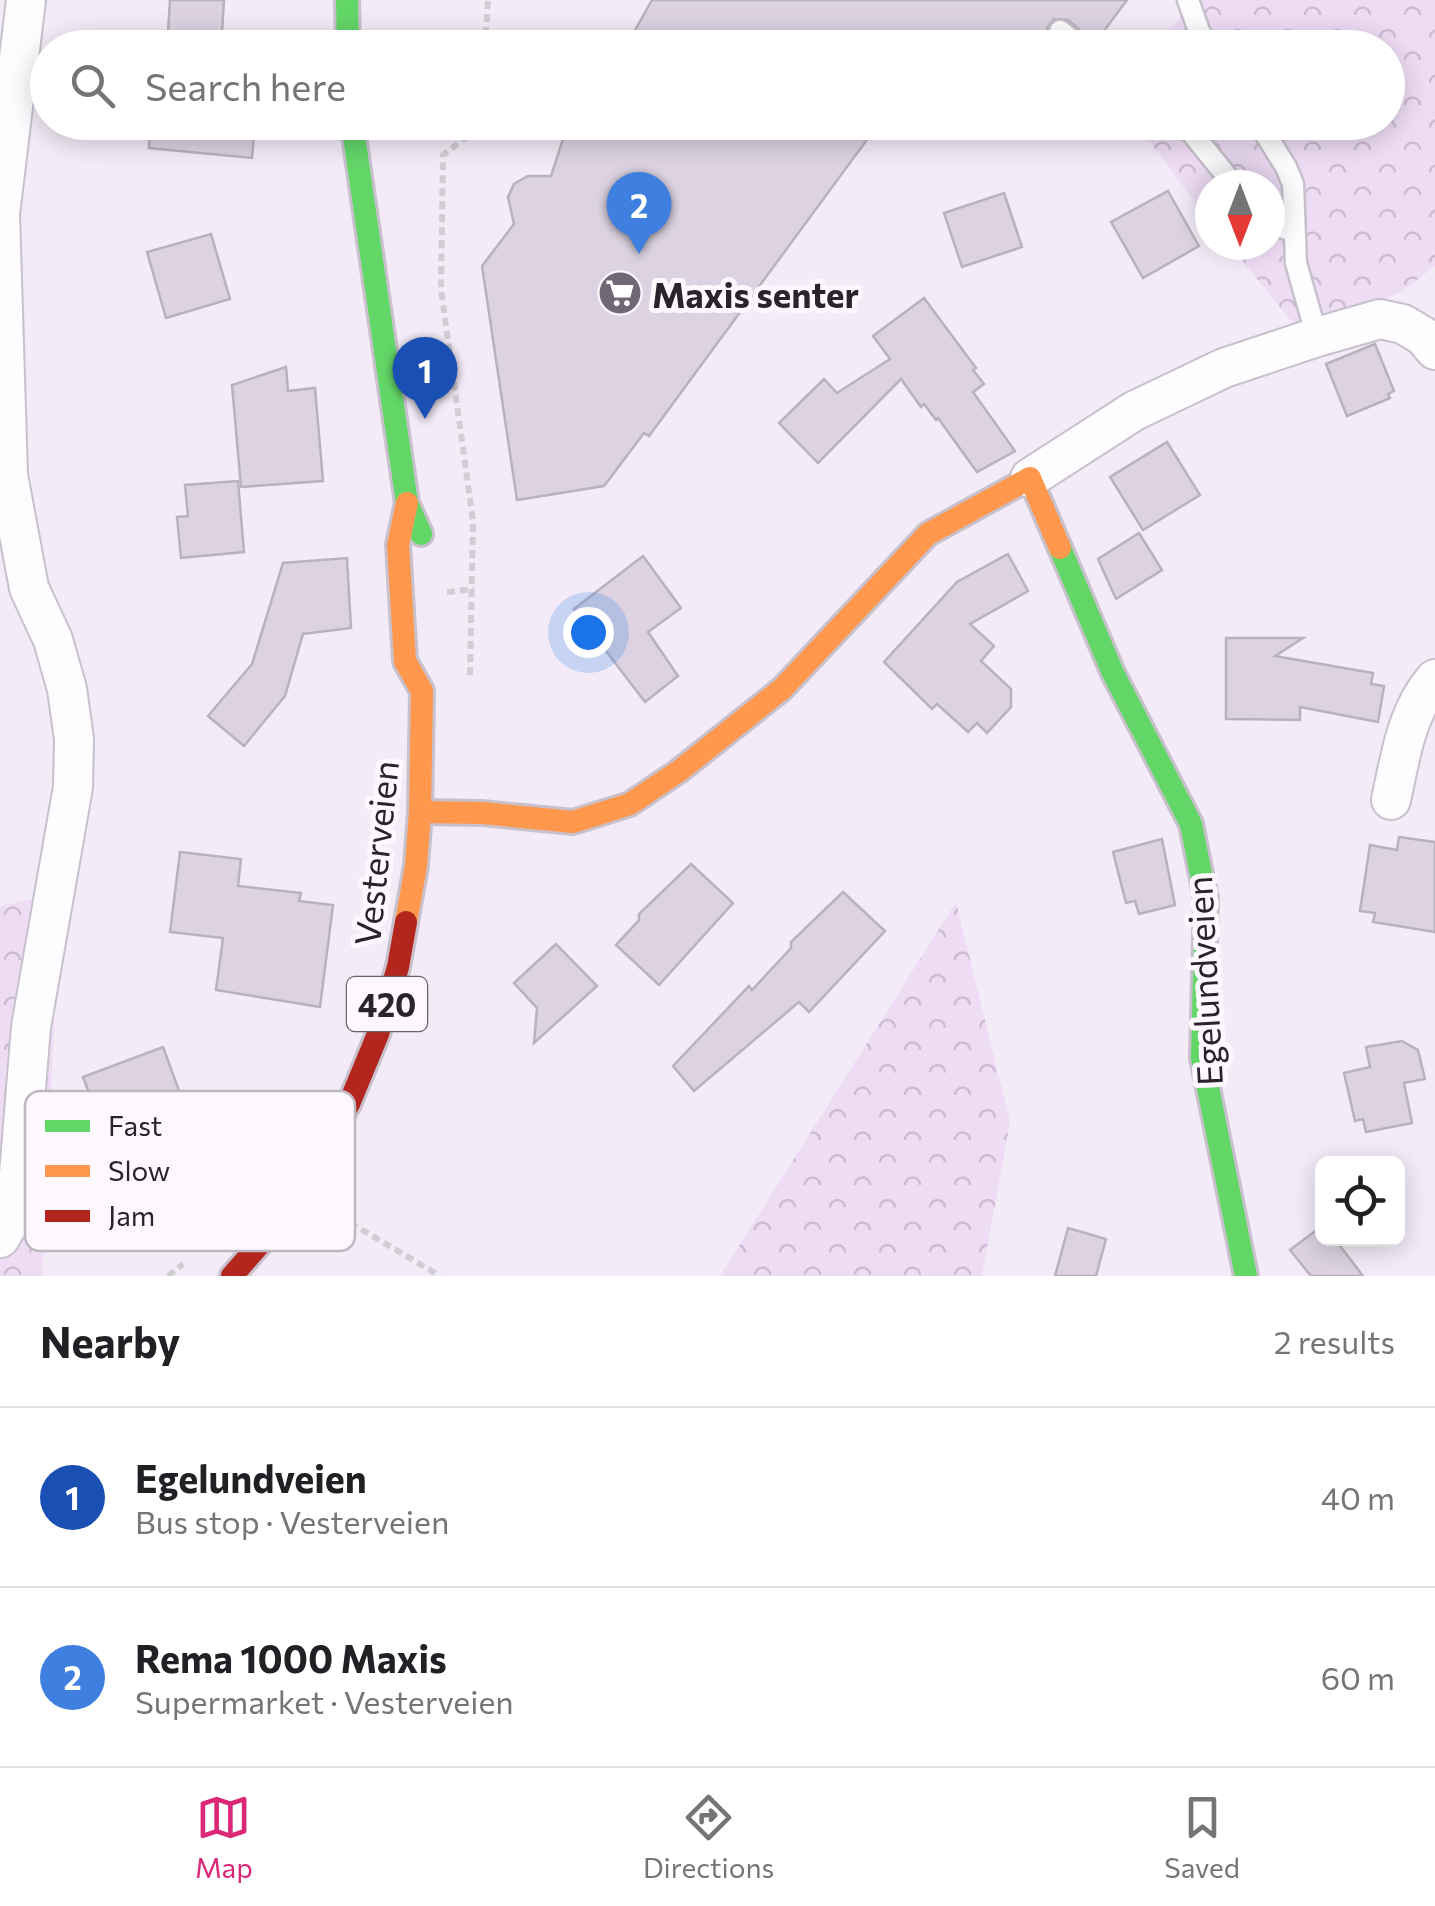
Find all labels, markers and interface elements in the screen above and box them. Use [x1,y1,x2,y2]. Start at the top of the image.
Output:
search box [30,30,1405,140]
icon: search [65,58,120,113]
text: Search here [145,62,346,109]
north arrow [1195,170,1285,260]
pin: 2 [606,172,672,254]
supermarket icon: Maxis senter [597,270,643,316]
place label: Maxis senter [652,272,859,315]
pin: 1 [392,336,458,419]
your location [563,607,614,658]
street label: Vesterveien [344,758,406,948]
street label: Egelundveien [1176,875,1230,1087]
road number: 420 [347,977,427,1031]
legend [25,1091,355,1251]
text: Fast [108,1108,162,1142]
text: Slow [108,1153,170,1187]
map controls [1315,1156,1405,1246]
button: locate [1315,1156,1405,1246]
text: Jam [108,1198,155,1232]
text: Nearby [40,1315,180,1367]
text: 2 results [1274,1321,1395,1361]
text: Egelundveien [135,1454,367,1501]
text: 1 [65,1477,80,1517]
text: 40 m [1321,1477,1395,1517]
text: Bus stop · Vesterveien [135,1501,449,1541]
text: Rema 1000 Maxis [135,1634,447,1681]
text: 2 [63,1657,82,1697]
text: 60 m [1321,1657,1395,1697]
text: Supermarket · Vesterveien [135,1681,514,1721]
tab: Map [195,1790,253,1884]
tab: Directions [643,1790,774,1884]
tab: Saved [1164,1790,1240,1884]

